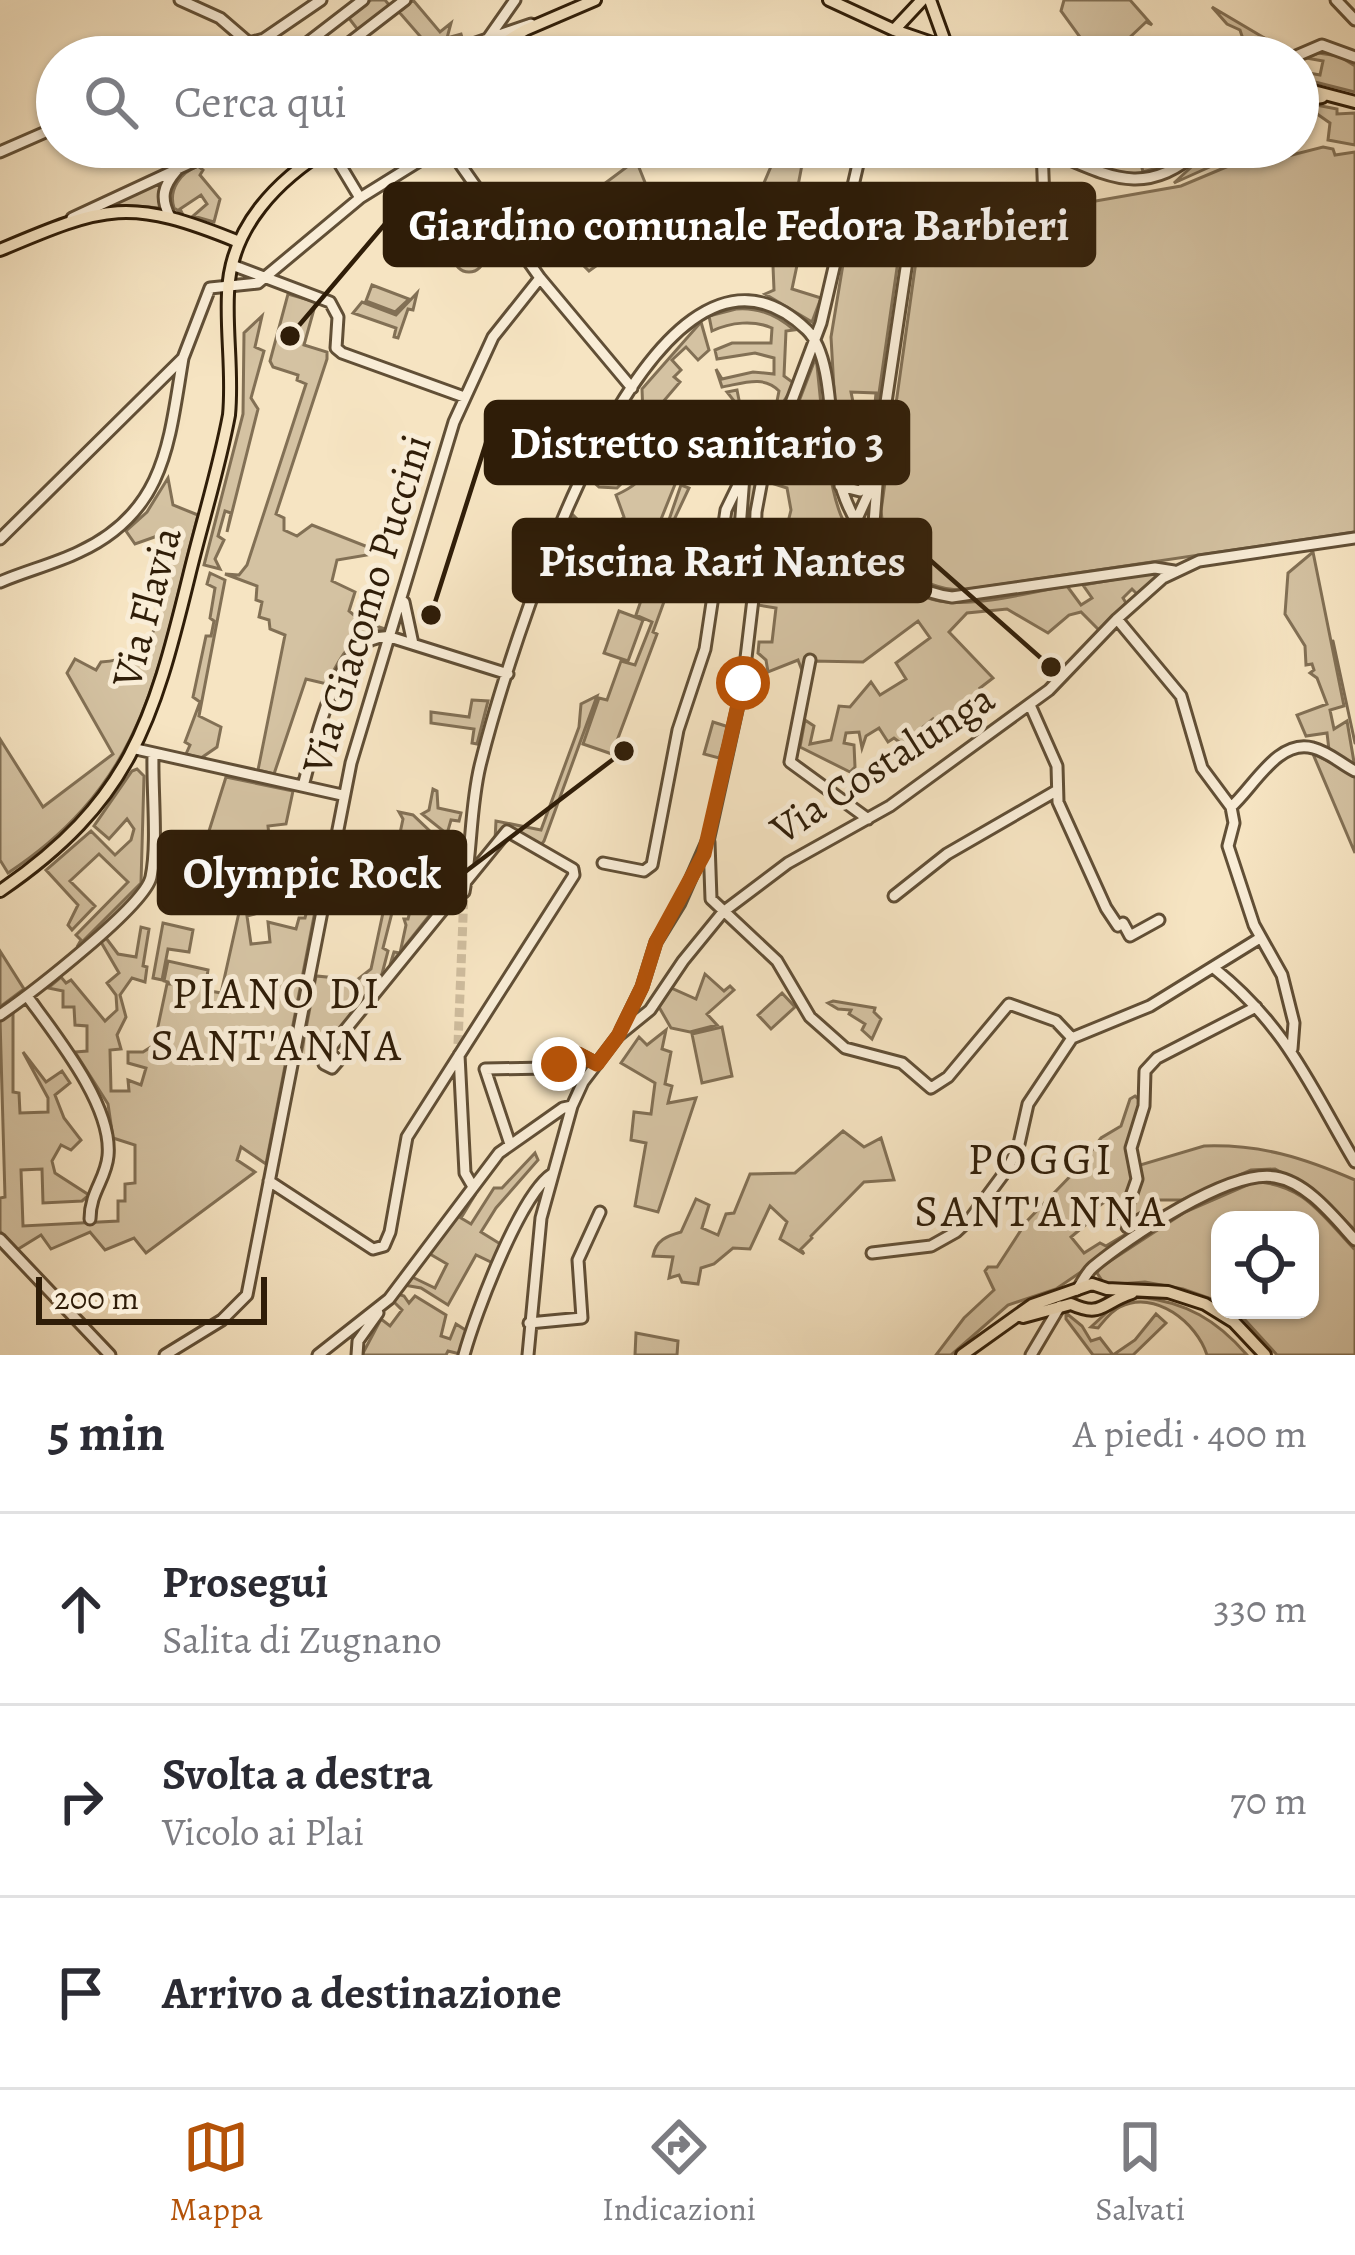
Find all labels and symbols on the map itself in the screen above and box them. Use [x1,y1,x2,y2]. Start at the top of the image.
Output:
callout: Giardino comunale Fedora Barbieri [385,184,1094,265]
text: Giardino comunale Fedora Barbieri [408,194,1070,256]
callout: Distretto sanitario 3 [486,402,908,483]
text: Distretto sanitario 3 [510,412,884,474]
street label: Via Giacomo Puccini [287,427,445,782]
street label: Via Flavia [97,520,195,695]
callout: Piscina Rari Nantes [514,520,930,601]
text: Piscina Rari Nantes [538,530,906,592]
route start [716,656,770,710]
street label: Via Costalunga [758,669,1005,857]
callout: Olympic Rock [159,832,465,913]
text: Olympic Rock [183,842,442,904]
district label: PIANO DI SANT'ANNA [150,962,404,1076]
route end [532,1037,586,1091]
district label: POGGI SANT'ANNA [914,1128,1168,1242]
scale bar [36,1271,267,1324]

